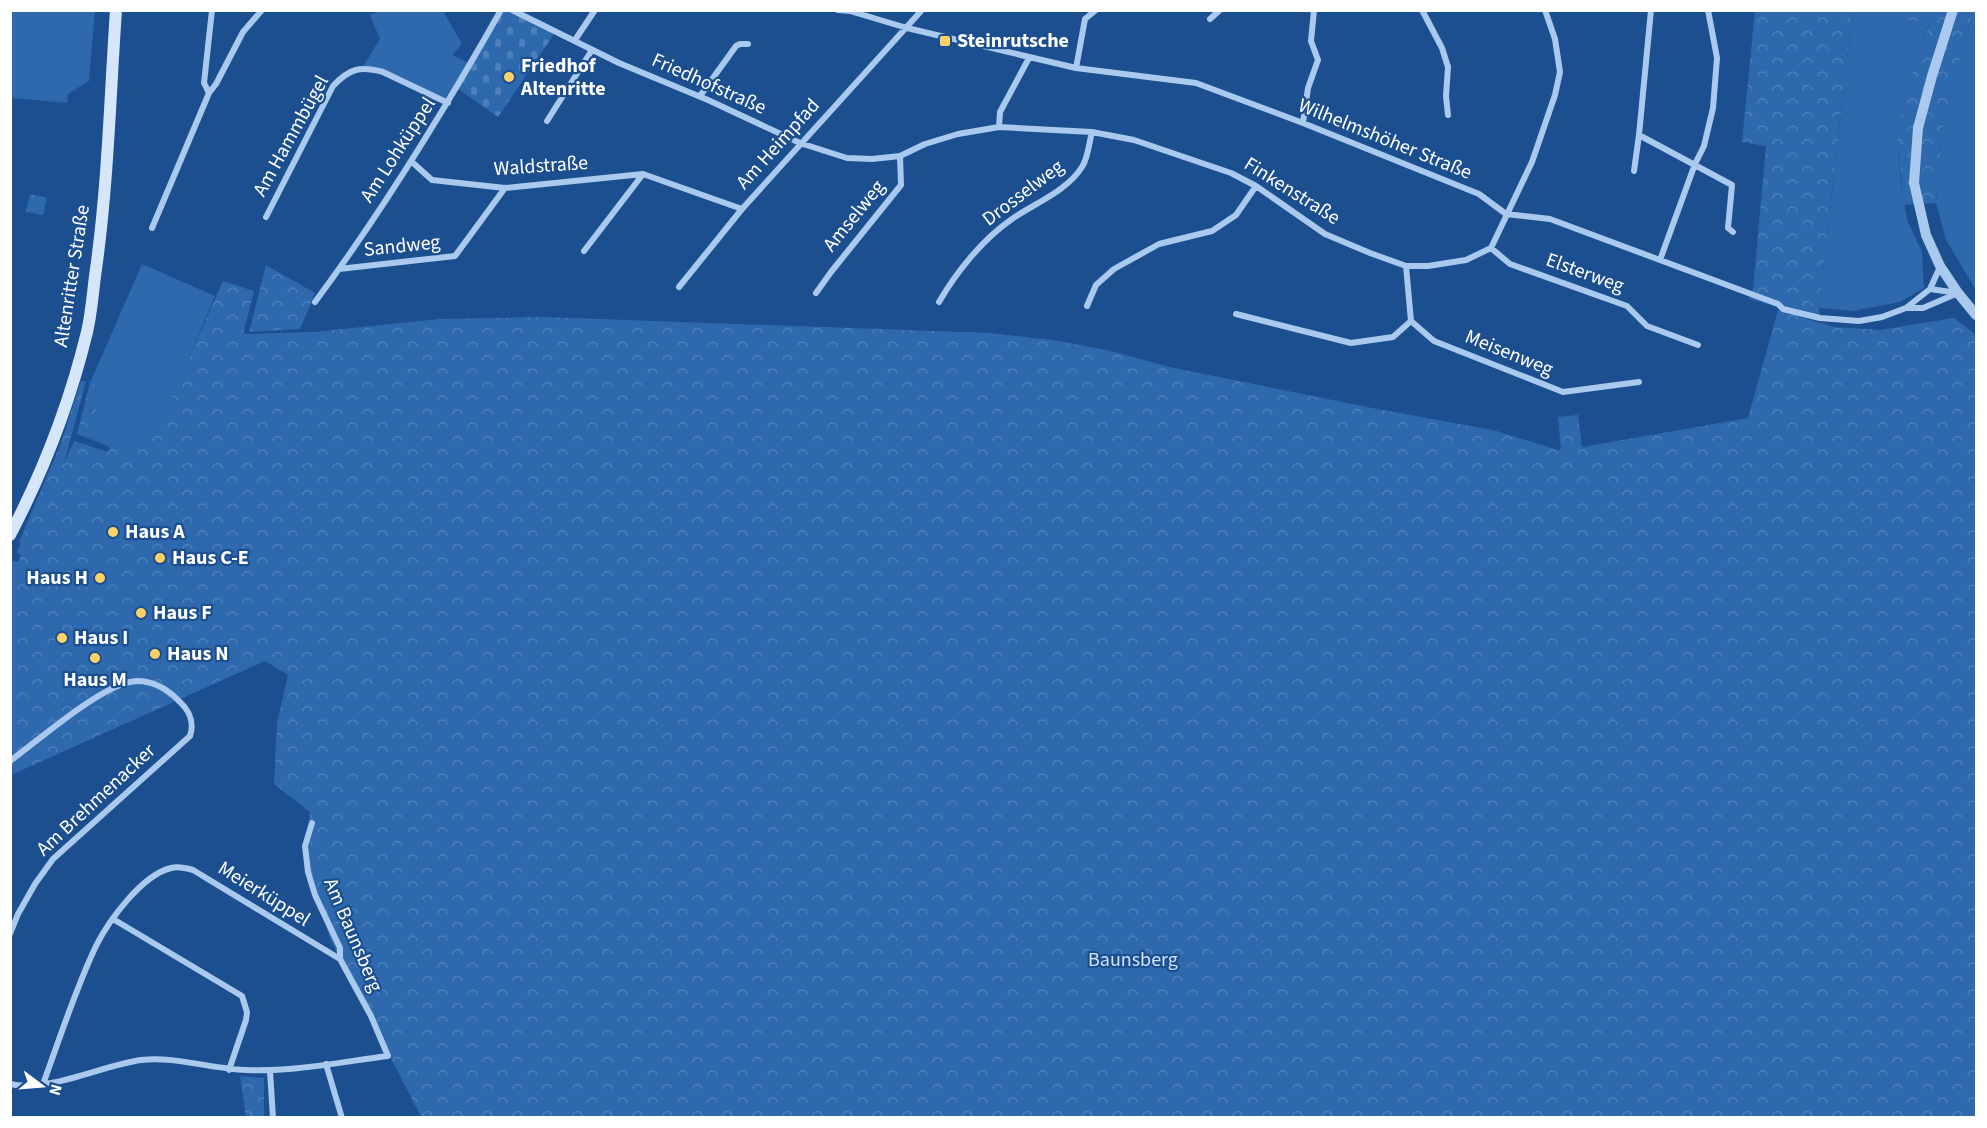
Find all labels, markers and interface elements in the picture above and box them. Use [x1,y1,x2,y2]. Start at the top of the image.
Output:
place label: Steinrutsche [957,27,1069,55]
marker: Steinrutsche [938,34,952,48]
street label: Friedhofstraße [647,46,771,122]
place label: Friedhof Altenritte [520,52,606,103]
street label: Am Hammbügel [246,70,336,202]
marker: Friedhof Altenritte [502,70,516,84]
street label: Wilhelmshöher Straße [1294,91,1476,187]
street label: Am Lohküppel [353,92,443,208]
street label: Am Heimpfad [730,92,826,196]
street label: Waldstraße [493,149,589,183]
street label: Finkenstraße [1238,150,1346,232]
street label: Drosselweg [976,153,1070,233]
street label: Amselweg [816,174,892,258]
street label: Altenritter Straße [47,203,97,349]
street label: Sandweg [362,228,442,264]
street label: Elsterweg [1542,246,1628,300]
street label: Meisenweg [1461,323,1557,383]
place label: Haus A [125,518,185,546]
marker: Haus A [106,525,120,539]
place label: Haus C-E [172,544,249,572]
marker: Haus C-E [153,551,167,565]
place label: Haus H [26,564,88,592]
marker: Haus H [93,571,107,585]
place label: Haus F [153,599,212,627]
marker: Haus F [134,606,148,620]
place label: Haus I [74,624,128,652]
marker: Haus I [55,631,69,645]
place label: Haus N [167,640,229,668]
marker: Haus N [148,647,162,661]
marker: Haus M [88,651,102,665]
place label: Haus M [63,666,127,694]
street label: Am Brehmenacker [30,737,162,863]
street label: Meierküppel [212,855,316,933]
street label: Am Baunsberg [316,874,390,996]
park label: Baunsberg [1088,946,1178,974]
north arrow [12,1056,72,1116]
text: N [43,1082,67,1098]

